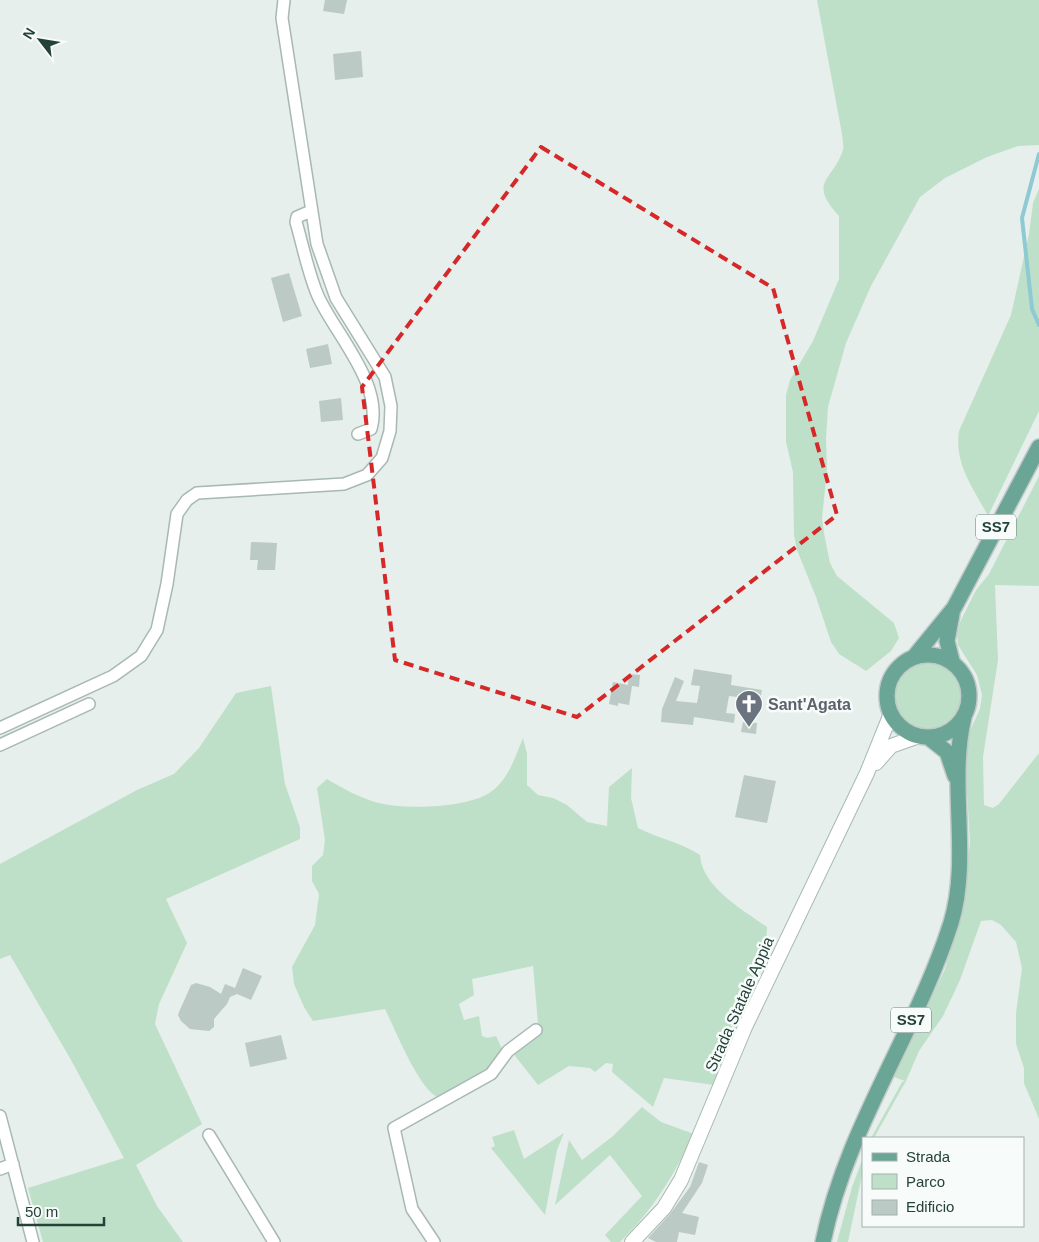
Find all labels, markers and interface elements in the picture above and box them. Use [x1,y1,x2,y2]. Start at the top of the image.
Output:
north arrow [15,15,65,65]
text: N [19,25,38,42]
road number: SS7 [976,514,1016,540]
church icon: Sant'Agata [734,689,764,728]
place label: Sant'Agata [768,696,851,713]
street label: Strada Statale Appia [702,934,777,1074]
road number: SS7 [891,1008,931,1032]
legend [862,1137,1024,1227]
text: Strada [906,1148,951,1165]
text: Parco [906,1173,945,1190]
scale bar [18,1194,104,1226]
text: Edificio [906,1198,954,1215]
text: 50 m [25,1203,58,1220]

